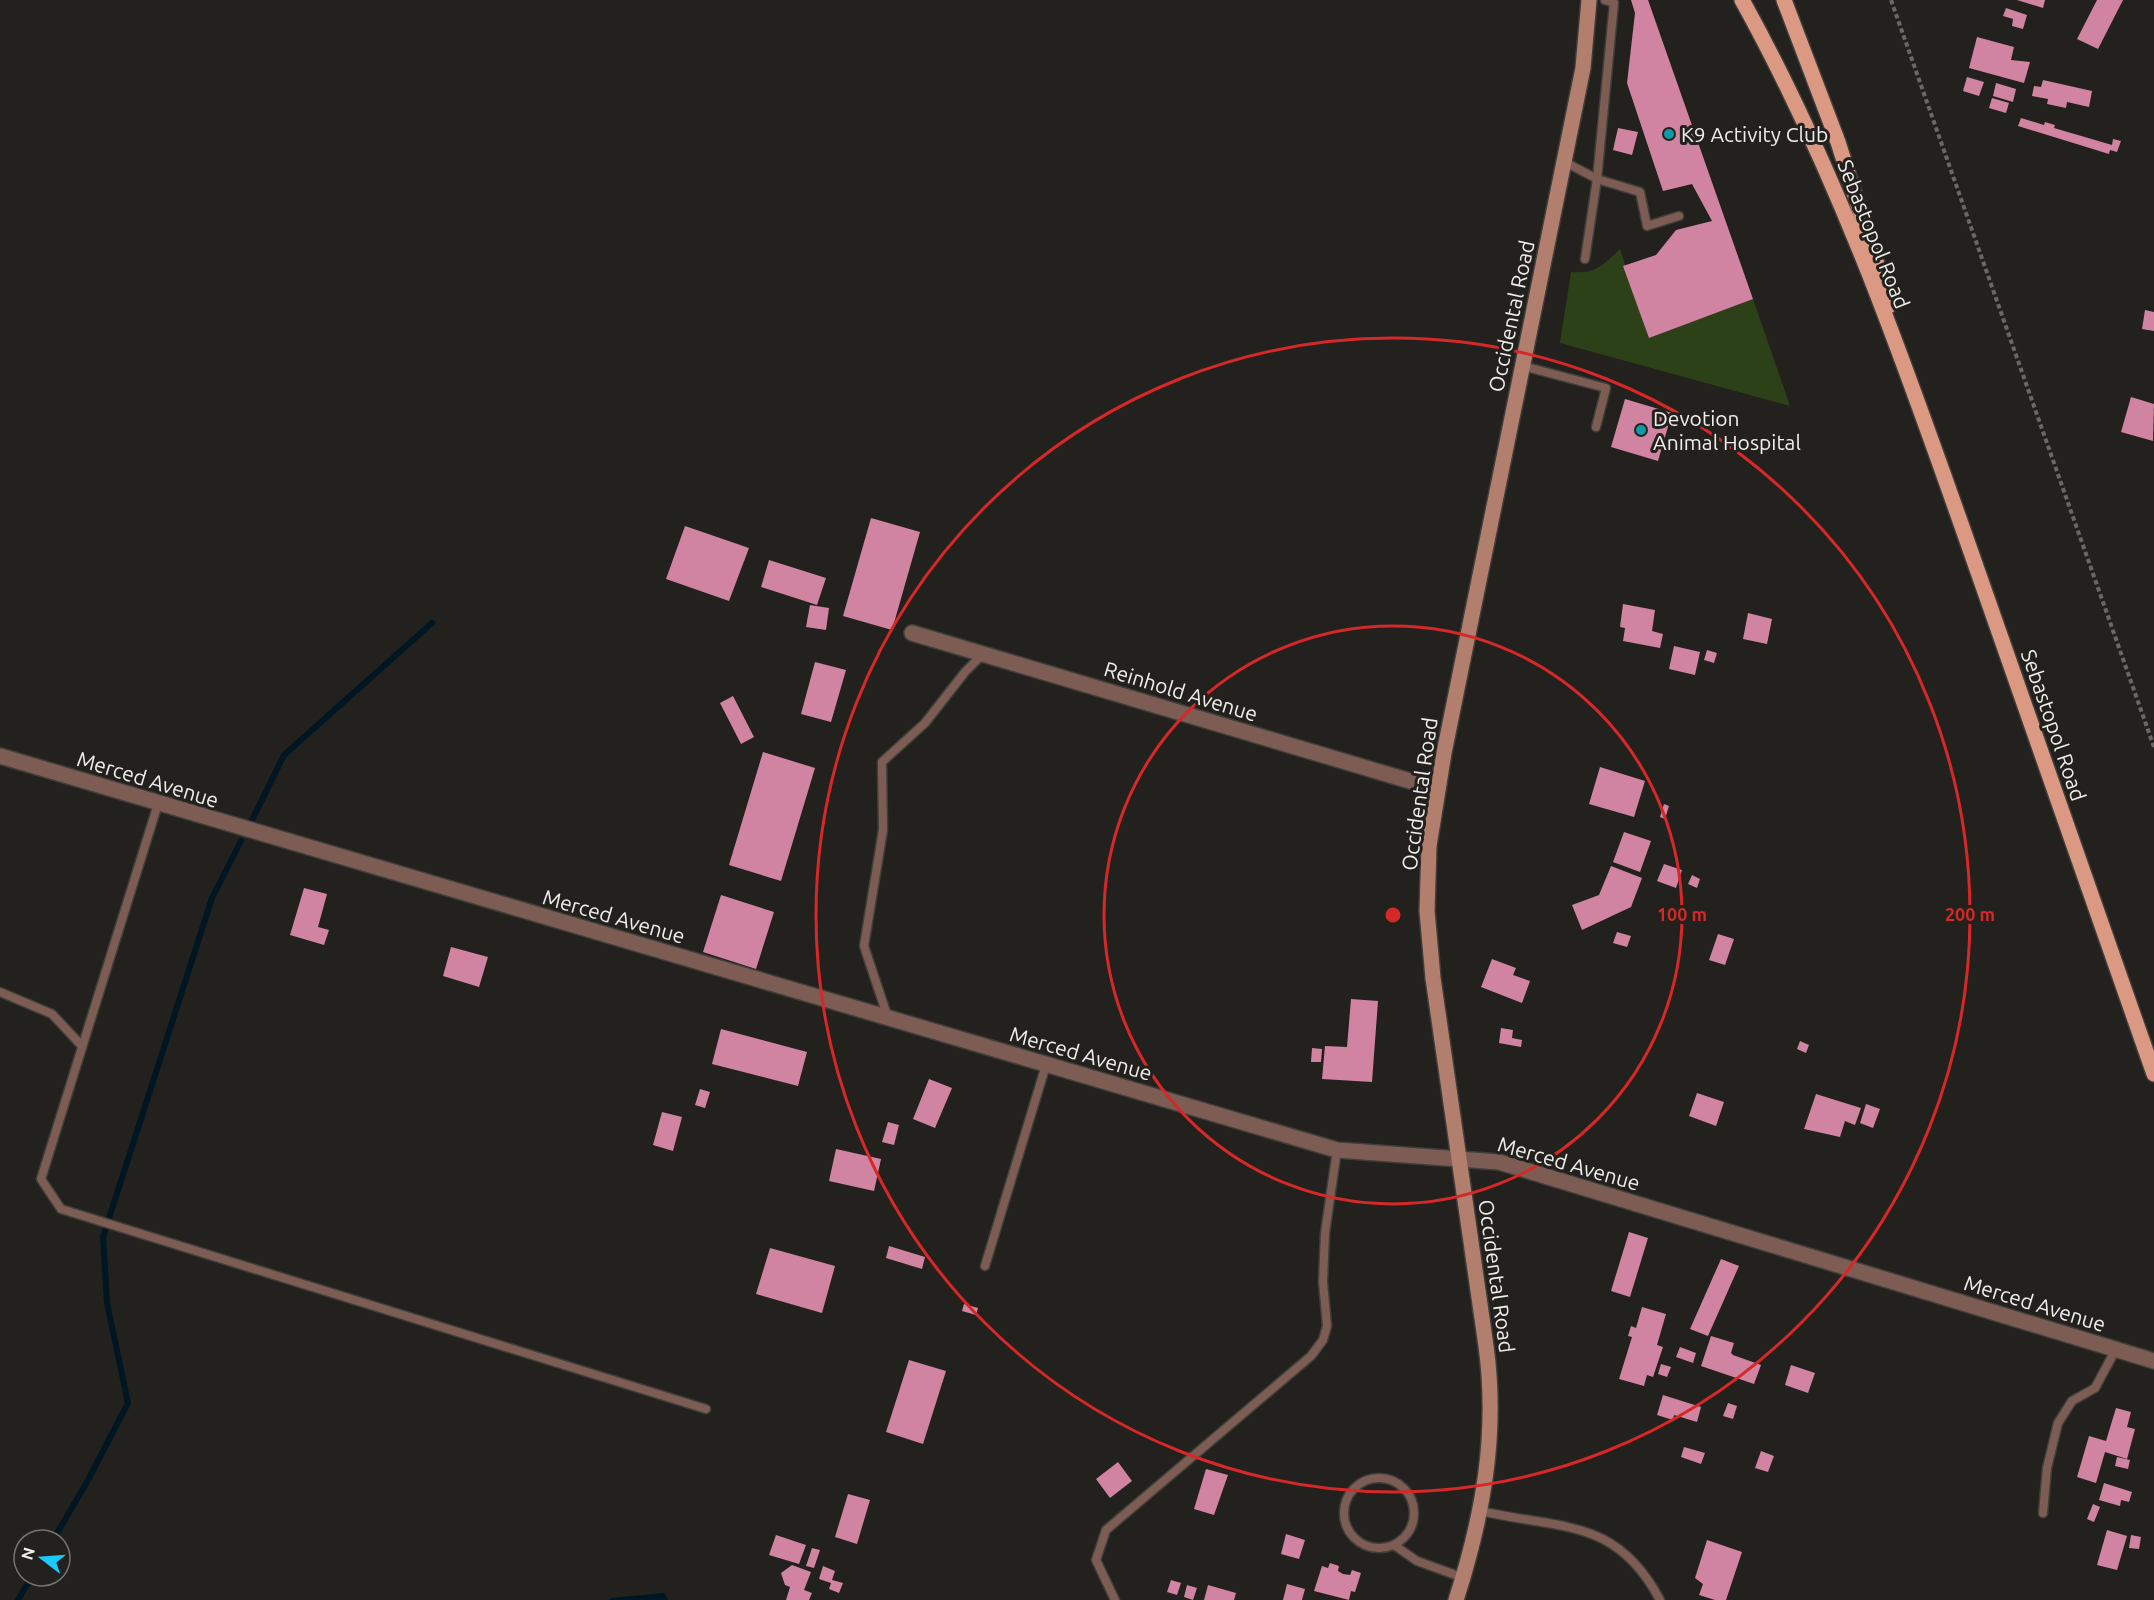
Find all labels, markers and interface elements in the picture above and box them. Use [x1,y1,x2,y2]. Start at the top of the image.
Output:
place label: K9 Activity Club [1681,122,1828,146]
marker: K9 Activity Club [1662,127,1676,141]
street label: Sebastopol Road [1833,156,1915,312]
street label: Occidental Road [1483,238,1539,394]
place label: Devotion Animal Hospital [1653,406,1801,454]
marker: Devotion Animal Hospital [1634,423,1648,437]
street label: Sebastopol Road [2017,646,2091,804]
street label: Reinhold Avenue [1101,656,1261,726]
street label: Occidental Road [1396,716,1442,872]
street label: Merced Avenue [74,746,222,812]
street label: Merced Avenue [540,884,688,948]
text: 100 m [1657,904,1707,924]
text: 200 m [1945,904,1995,924]
centre of rings [1383,905,1403,925]
street label: Merced Avenue [1007,1021,1155,1085]
street label: Merced Avenue [1495,1131,1643,1195]
street label: Occidental Road [1474,1198,1520,1354]
street label: Merced Avenue [1961,1270,2109,1336]
north arrow [12,1528,72,1588]
text: N [17,1545,38,1562]

